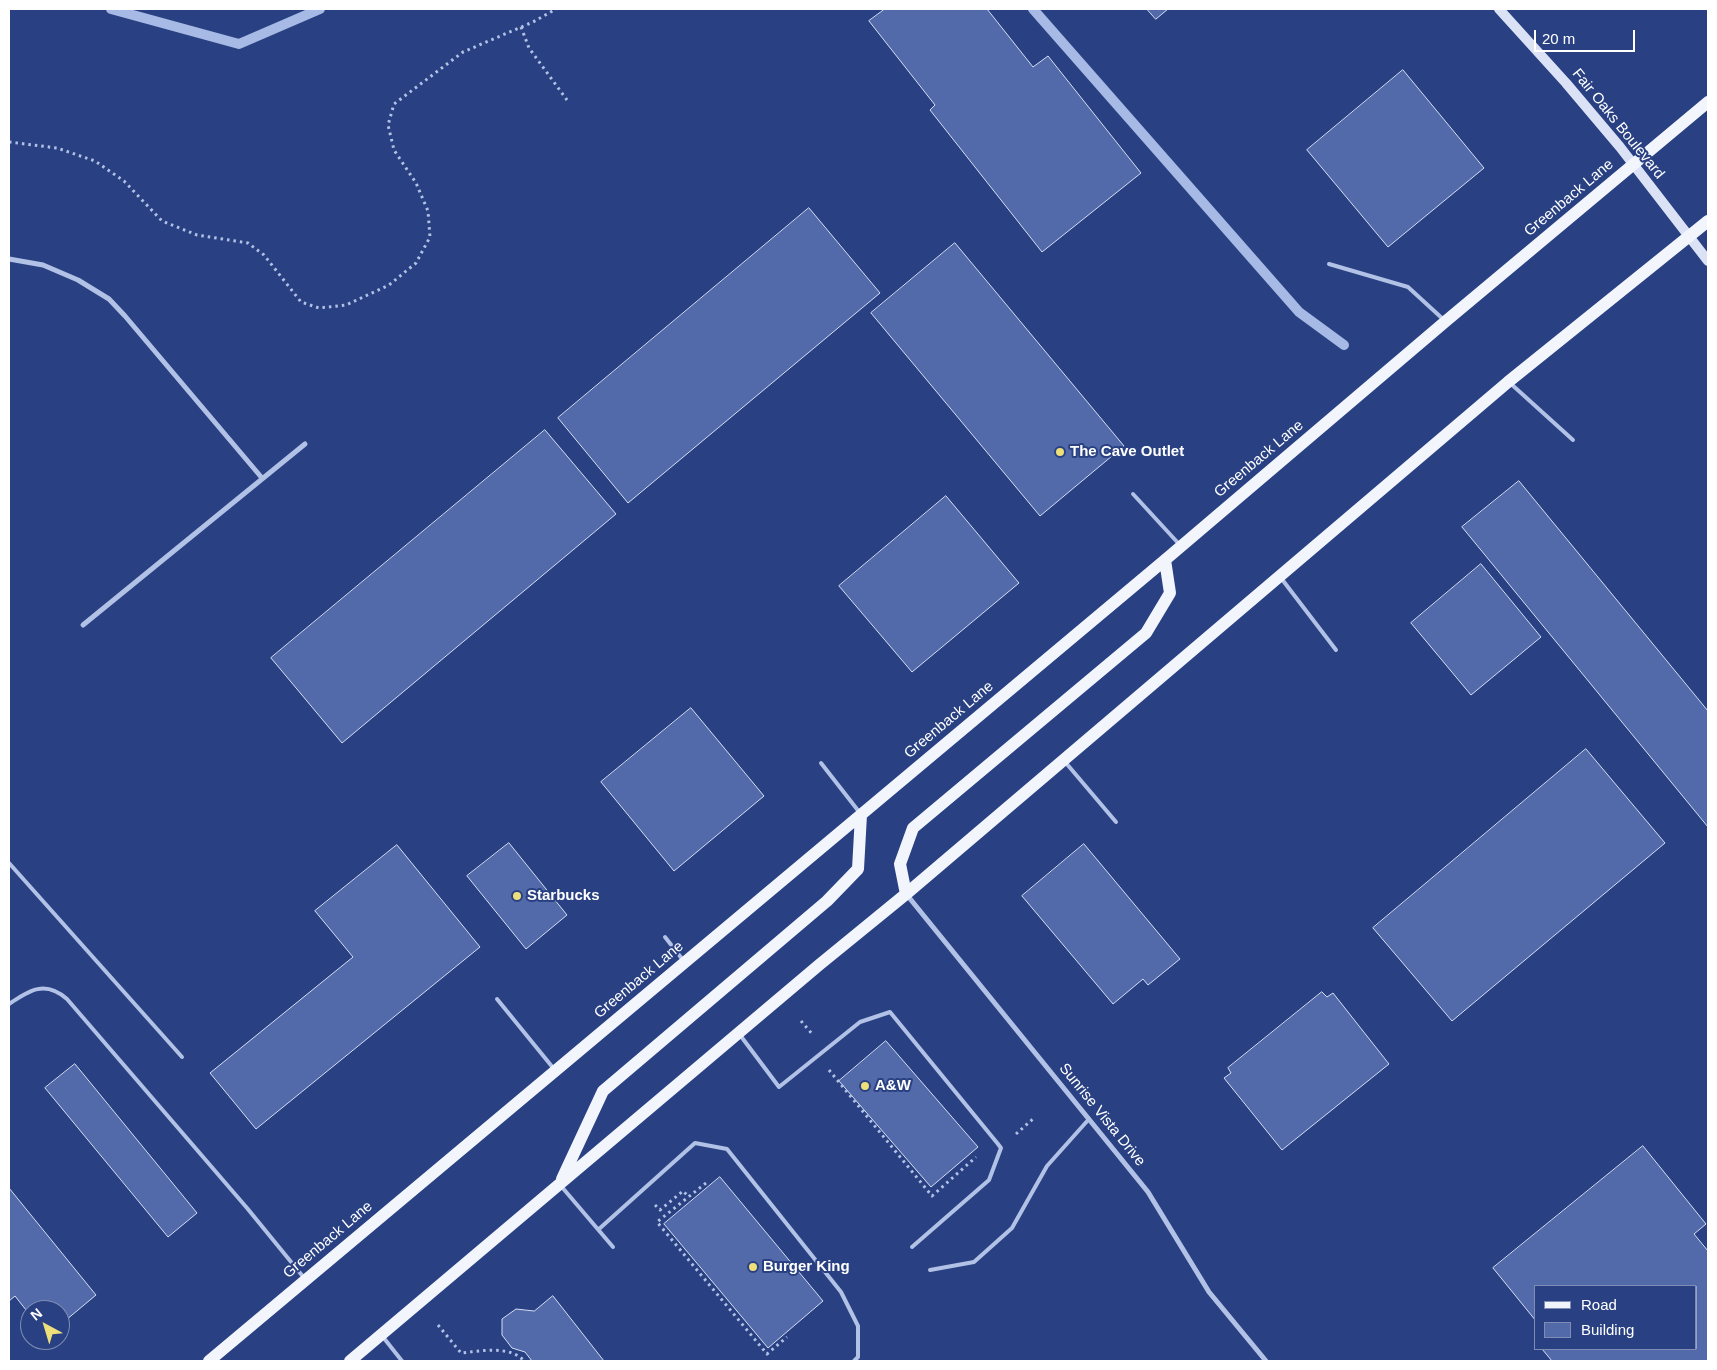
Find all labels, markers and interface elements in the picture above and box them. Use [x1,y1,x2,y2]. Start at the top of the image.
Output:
scale bar [1537,20,1638,52]
text: 20 m [1542,30,1575,47]
street label: Fair Oaks Boulevard [1568,65,1668,183]
street label: Greenback Lane [1521,155,1617,241]
street label: Greenback Lane [1211,416,1307,502]
place label: The Cave Outlet [1070,443,1184,461]
marker: The Cave Outlet [1054,446,1066,458]
street label: Greenback Lane [901,677,997,763]
place label: Starbucks [527,887,600,905]
marker: Starbucks [511,890,523,902]
street label: Greenback Lane [591,937,687,1023]
street label: Sunrise Vista Drive [1055,1060,1149,1170]
place label: A&W [875,1077,911,1095]
marker: A&W [859,1080,871,1092]
street label: Greenback Lane [280,1197,376,1283]
place label: Burger King [763,1258,850,1276]
marker: Burger King [747,1261,759,1273]
legend [1534,1285,1697,1350]
text: Road [1581,1296,1617,1313]
north arrow [20,1300,70,1350]
text: N [27,1305,45,1324]
text: Building [1581,1321,1634,1338]

